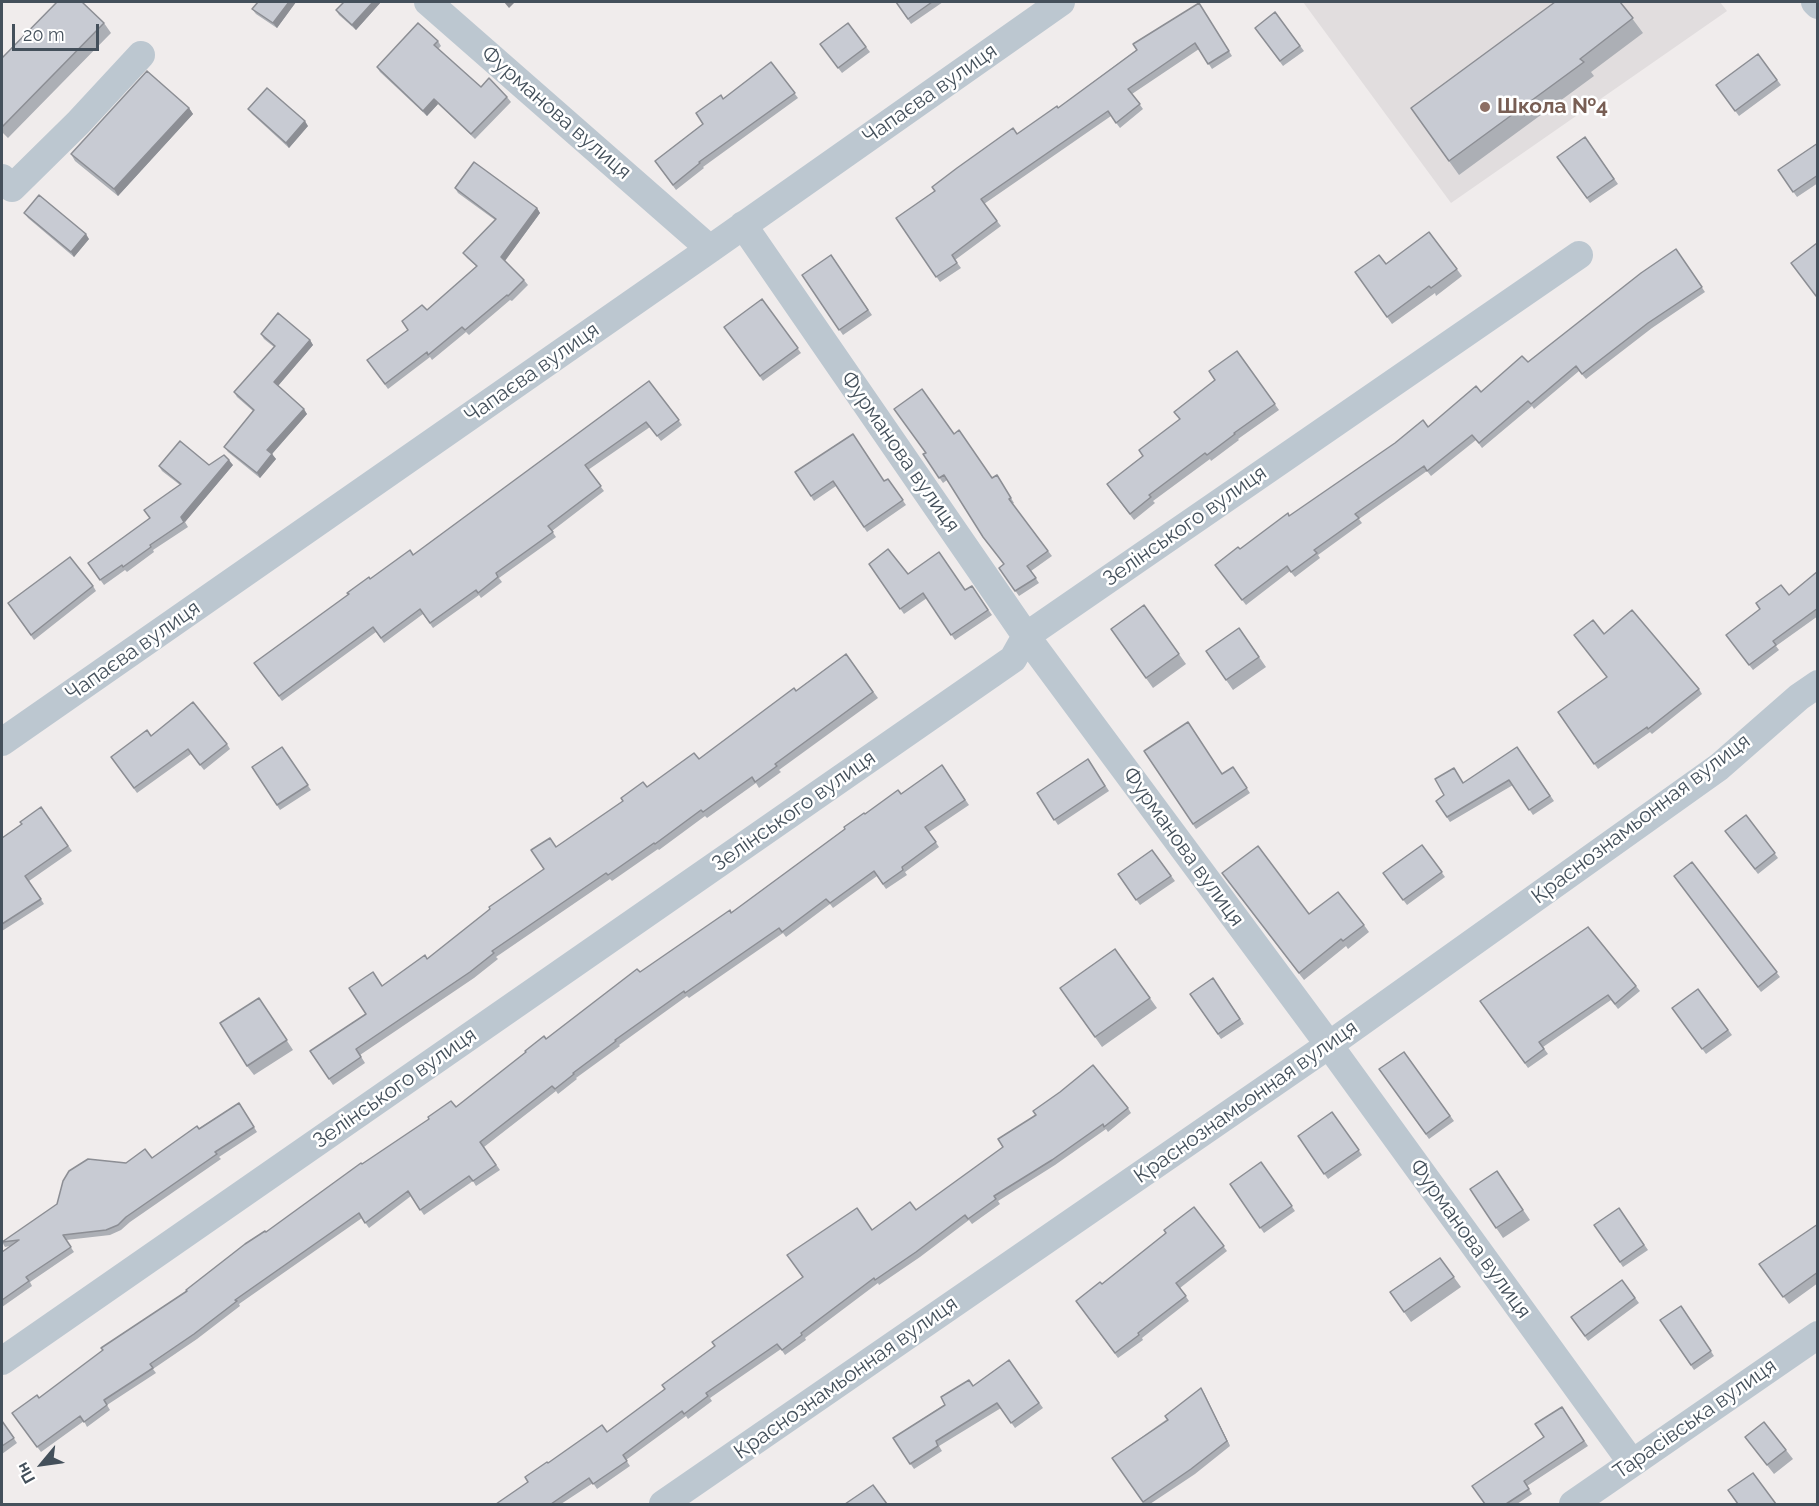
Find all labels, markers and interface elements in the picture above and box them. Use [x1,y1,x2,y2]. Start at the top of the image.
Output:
scale bar [15,12,102,50]
text: 20 m [23,24,65,45]
street label: Чапаєва вулиця [858,38,1002,150]
street label: Фурманова вулиця [476,41,636,185]
place label: Школа №4 [1497,94,1608,120]
marker: Школа №4 [1478,100,1492,114]
street label: Чапаєва вулиця [460,317,604,429]
street label: Фурманова вулиця [835,367,965,537]
street label: Зелінського вулиця [1098,460,1272,592]
street label: Чапаєва вулиця [61,595,205,707]
street label: Краснознамьонная вулиця [1527,729,1755,909]
street label: Зелінського вулиця [707,745,881,877]
street label: Фурманова вулиця [1117,763,1249,931]
street label: Краснознамьонная вулиця [1129,1015,1363,1189]
street label: Зелінського вулиця [308,1022,482,1154]
street label: Фурманова вулиця [1404,1155,1536,1323]
street label: Краснознамьонная вулиця [729,1291,963,1465]
street label: Тарасівська вулиця [1609,1353,1781,1485]
north arrow [12,1434,72,1494]
text: Пн [12,1459,39,1487]

